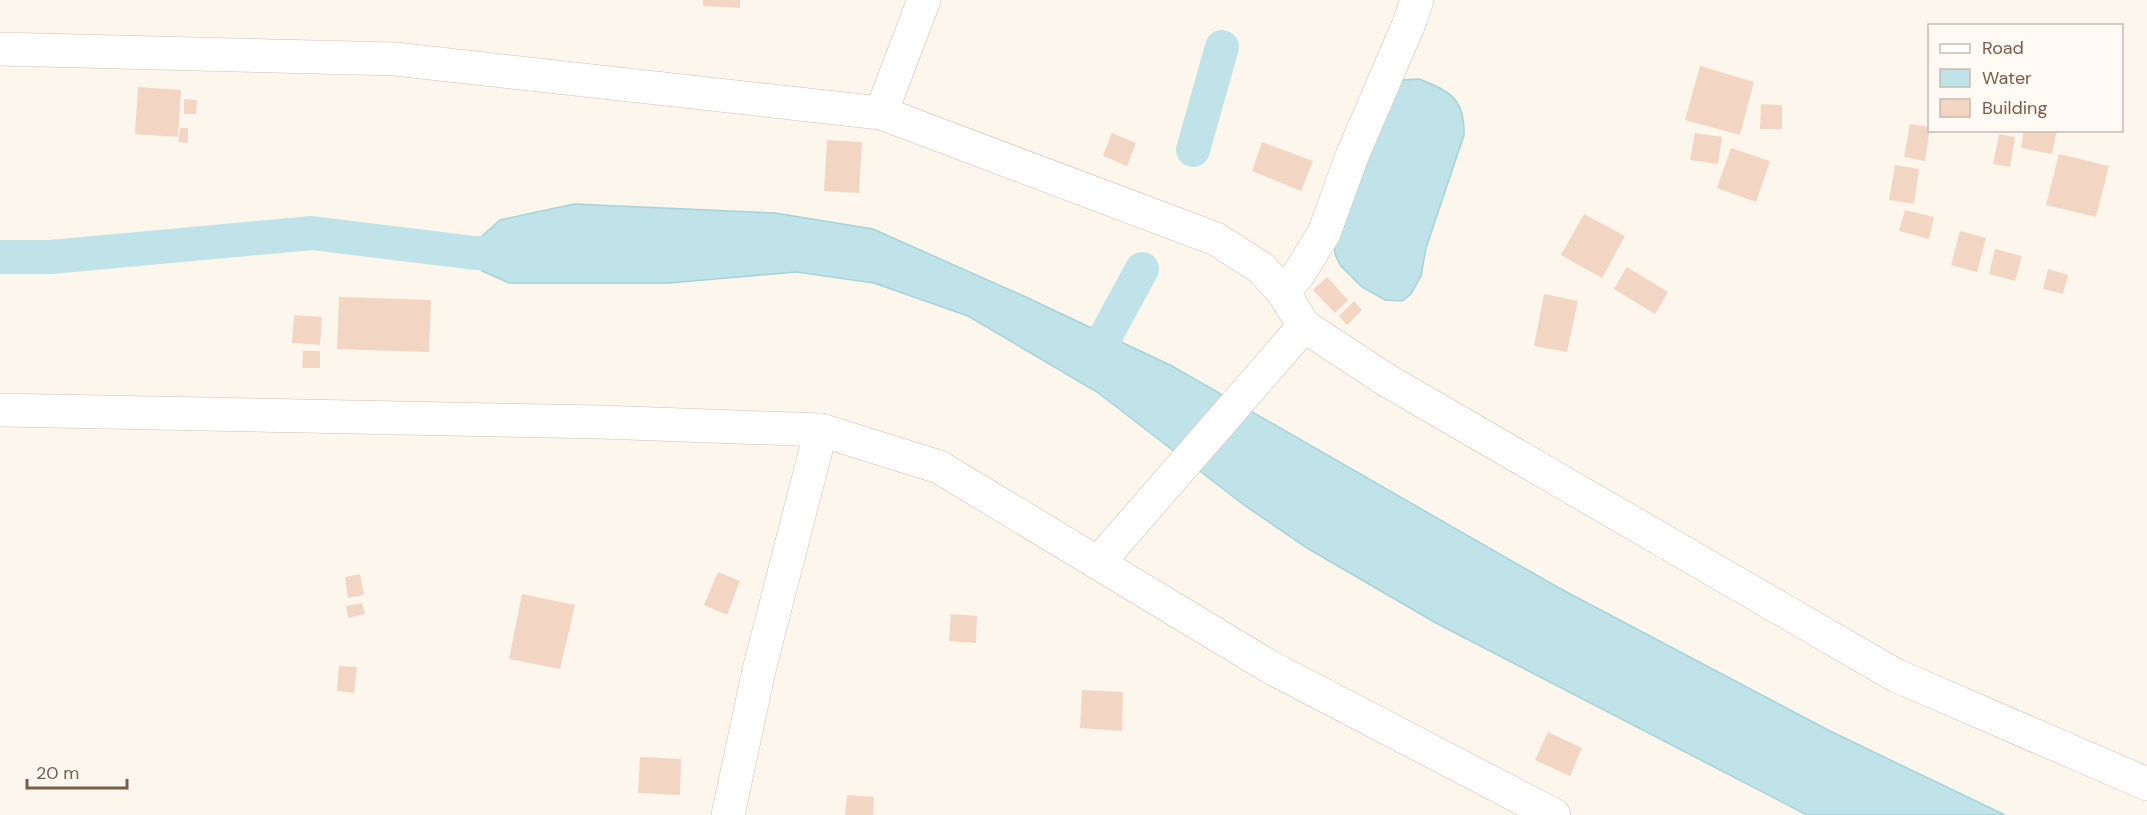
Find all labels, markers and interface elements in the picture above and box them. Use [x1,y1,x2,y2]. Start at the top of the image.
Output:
legend [1928,24,2123,132]
text: Road [1982,36,2024,60]
text: Water [1982,66,2032,90]
text: Building [1982,96,2047,120]
scale bar [27,752,128,790]
text: 20 m [36,761,79,785]

